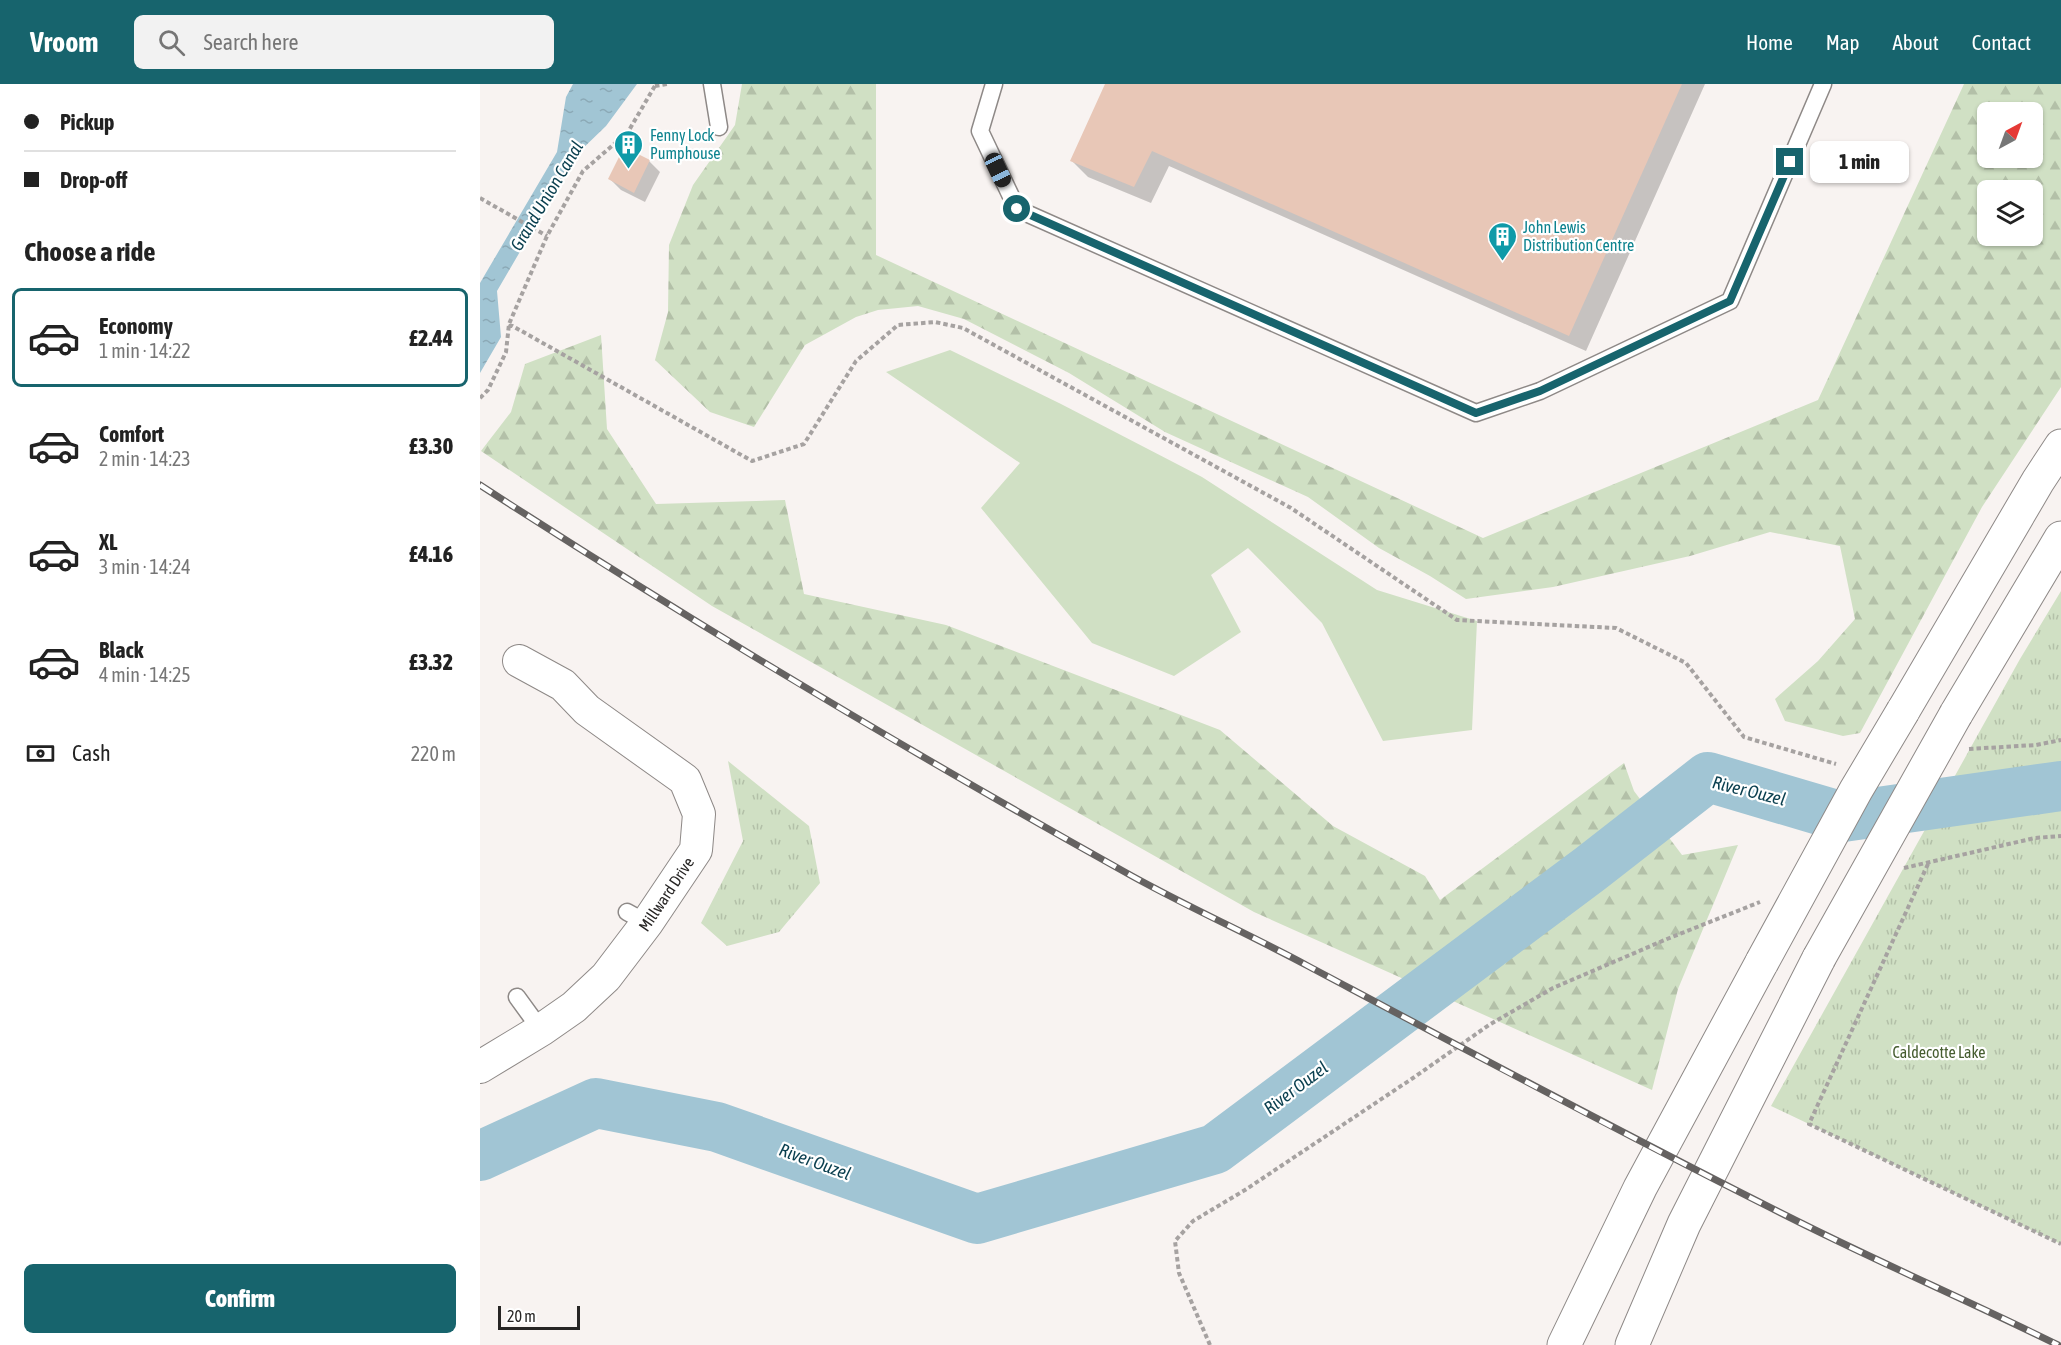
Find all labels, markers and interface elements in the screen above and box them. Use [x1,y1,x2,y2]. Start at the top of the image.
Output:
search box [134,15,554,69]
text: Vroom [30,26,98,58]
icon: search [155,26,188,59]
text: Search here [203,29,298,55]
text: Home [1746,30,1793,54]
text: Map [1826,30,1860,54]
text: About [1893,30,1939,54]
text: Contact [1972,30,2031,54]
north arrow [1977,102,2043,168]
map controls [1977,102,2043,246]
text: Pickup [60,109,115,135]
place label: Fenny Lock Pumphouse [650,126,721,163]
building icon: Fenny Lock Pumphouse [613,128,645,170]
water label: Grand Union Canal [506,137,587,254]
callout: 1 min [1811,141,1910,183]
route end [1776,148,1803,175]
car [982,150,1014,190]
text: 1 min [1839,150,1880,173]
text: Drop-off [60,167,127,193]
button: layers [1977,180,2043,246]
route start [1003,195,1030,222]
place label: John Lewis Distribution Centre [1523,218,1634,254]
building icon: John Lewis Distribution Centre [1486,220,1518,262]
text: Choose a ride [24,236,156,267]
icon: car [27,311,81,365]
text: Economy [99,313,173,339]
text: £2.44 [409,325,453,351]
text: 1 min · 14:22 [99,339,191,362]
icon: car [27,419,81,473]
text: Comfort [99,421,164,447]
text: £3.30 [409,433,453,459]
text: 2 min · 14:23 [99,447,191,470]
icon: car [27,527,81,581]
text: XL [99,529,117,555]
text: £4.16 [409,541,453,567]
text: 3 min · 14:24 [99,555,191,578]
icon: car [27,635,81,689]
text: Black [99,637,143,663]
text: £3.32 [409,649,453,675]
text: 4 min · 14:25 [99,663,191,686]
icon: cash [24,737,57,770]
text: Cash [72,740,111,766]
text: 220 m [411,742,456,765]
water label: River Ouzel [1710,771,1788,810]
street label: Millward Drive [635,854,697,934]
park label: Caldecotte Lake [1892,1043,1986,1061]
water label: River Ouzel [1260,1057,1332,1118]
water label: River Ouzel [776,1139,854,1184]
button: Confirm [24,1264,456,1333]
scale bar [498,1303,580,1330]
text: 20 m [507,1307,536,1325]

